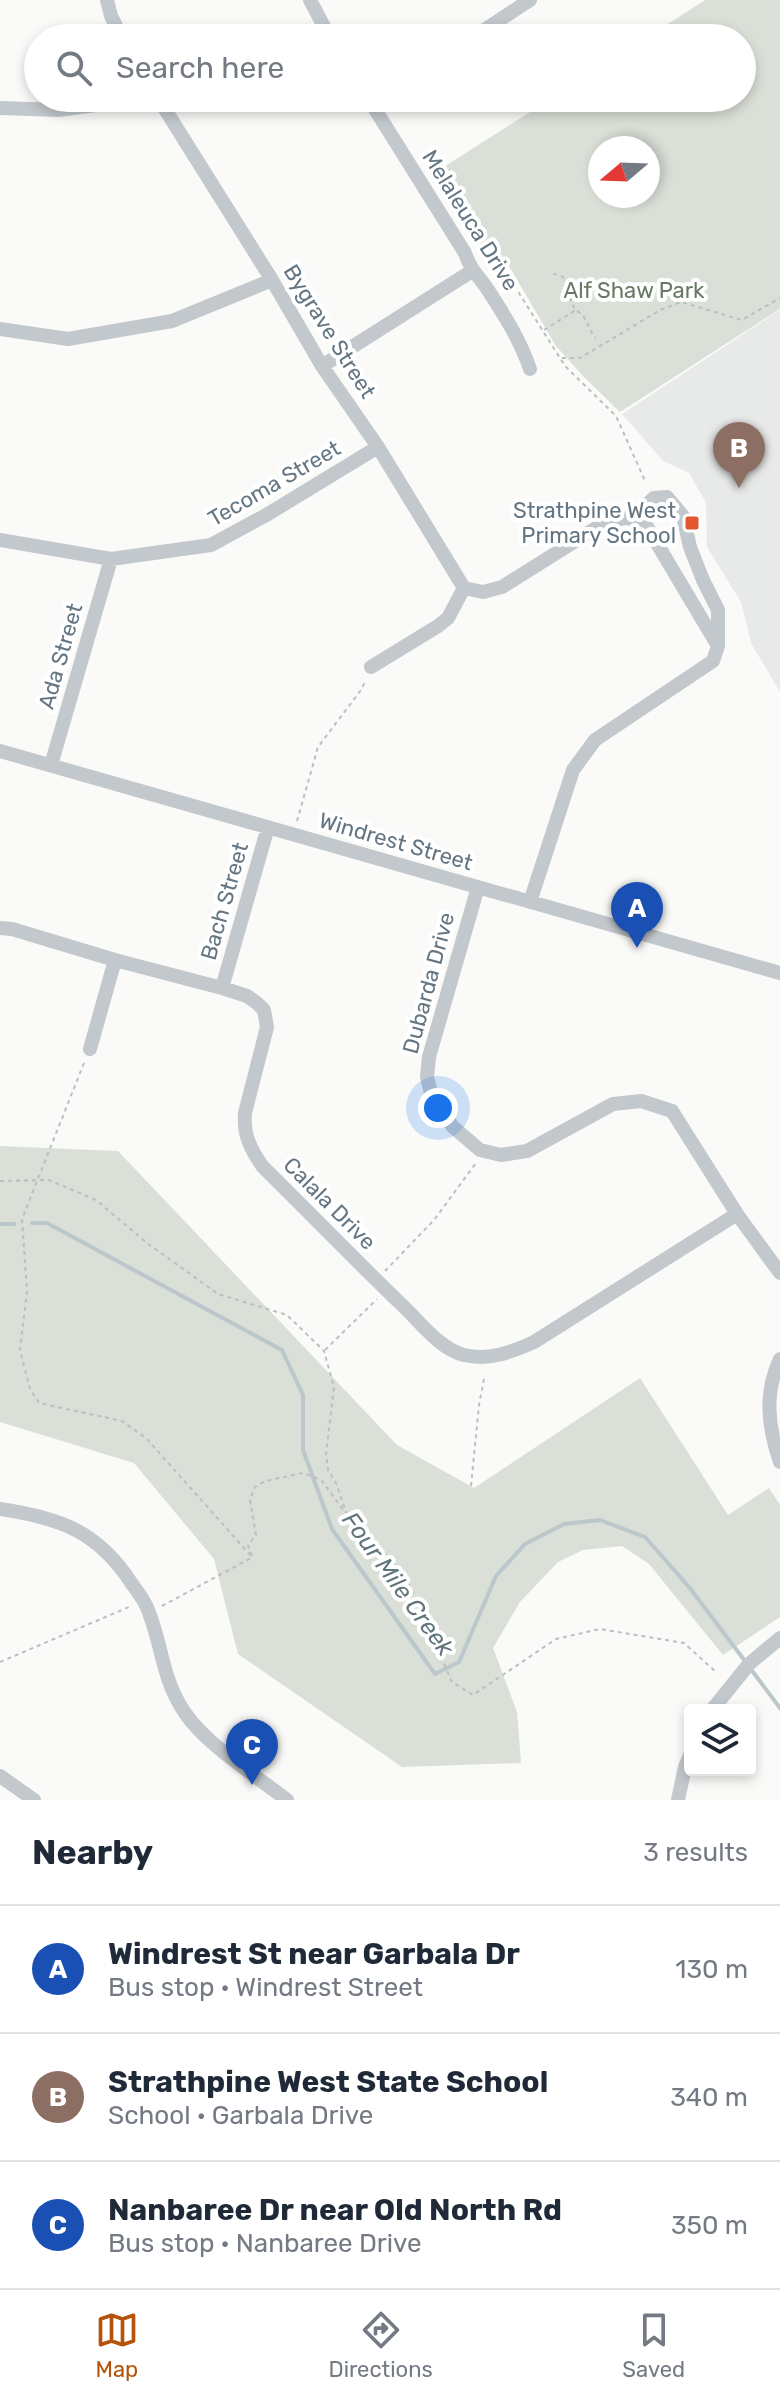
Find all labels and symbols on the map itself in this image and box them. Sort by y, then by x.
north arrow [588,136,660,208]
street label: Melaleuca Drive [417,145,525,296]
street label: Bygrave Street [278,259,382,404]
park label: Alf Shaw Park [564,277,705,304]
pin: B [713,422,765,488]
street label: Tecoma Street [203,434,346,532]
place label: Strathpine West Primary School [513,497,676,549]
marker: Strathpine West Primary School [683,514,701,532]
street label: Ada Street [33,600,89,712]
street label: Windrest Street [316,807,476,876]
street label: Bach Street [195,839,254,963]
pin: A [611,882,663,948]
street label: Dubarda Drive [397,909,460,1057]
your location [418,1088,458,1128]
street label: Calala Drive [278,1151,382,1255]
water label: Four Mile Creek [336,1507,460,1662]
pin: C [226,1719,278,1785]

